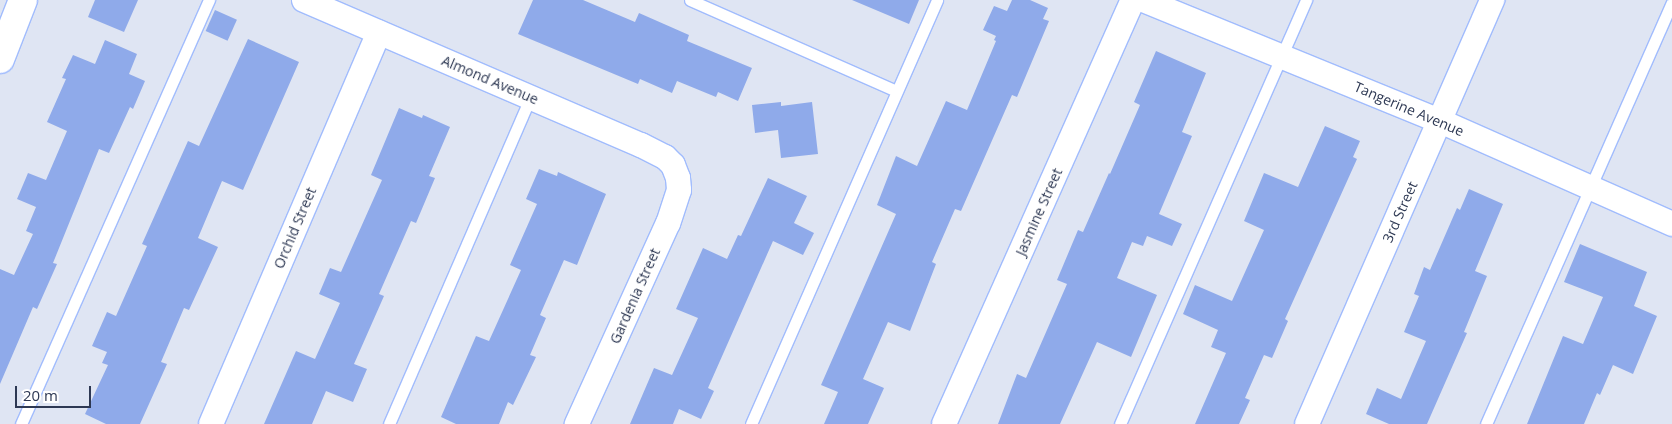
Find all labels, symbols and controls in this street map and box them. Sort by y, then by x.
street label: Almond Avenue [439,52,541,108]
street label: Tangerine Avenue [1352,78,1466,140]
street label: Jasmine Street [1012,166,1066,258]
street label: 3rd Street [1379,179,1421,245]
street label: Orchid Street [270,185,320,271]
street label: Gardenia Street [606,246,664,346]
scale bar [18,376,94,408]
text: 20 m [23,385,58,405]

